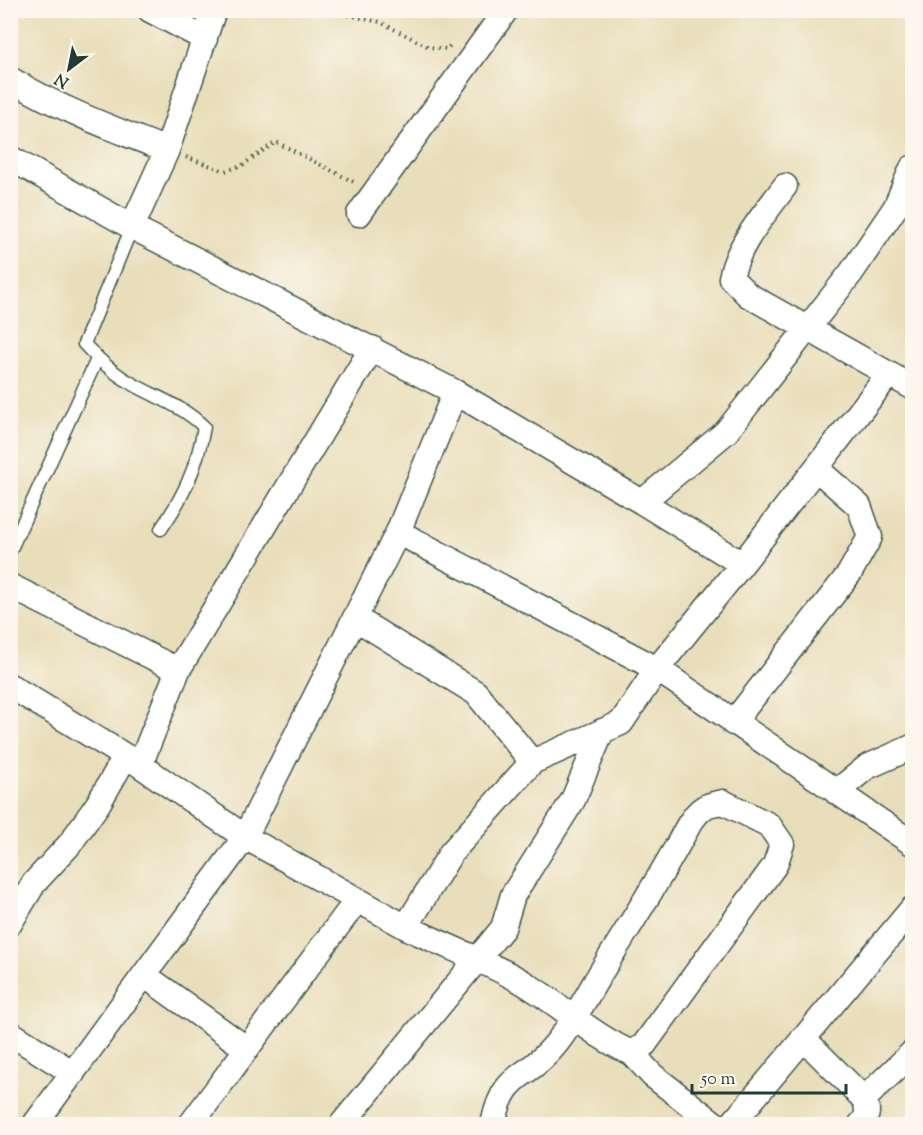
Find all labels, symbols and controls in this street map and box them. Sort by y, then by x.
north arrow [39,39,99,99]
text: N [51,66,74,93]
scale bar [692,1057,846,1095]
text: 50 m [700,1067,736,1093]

